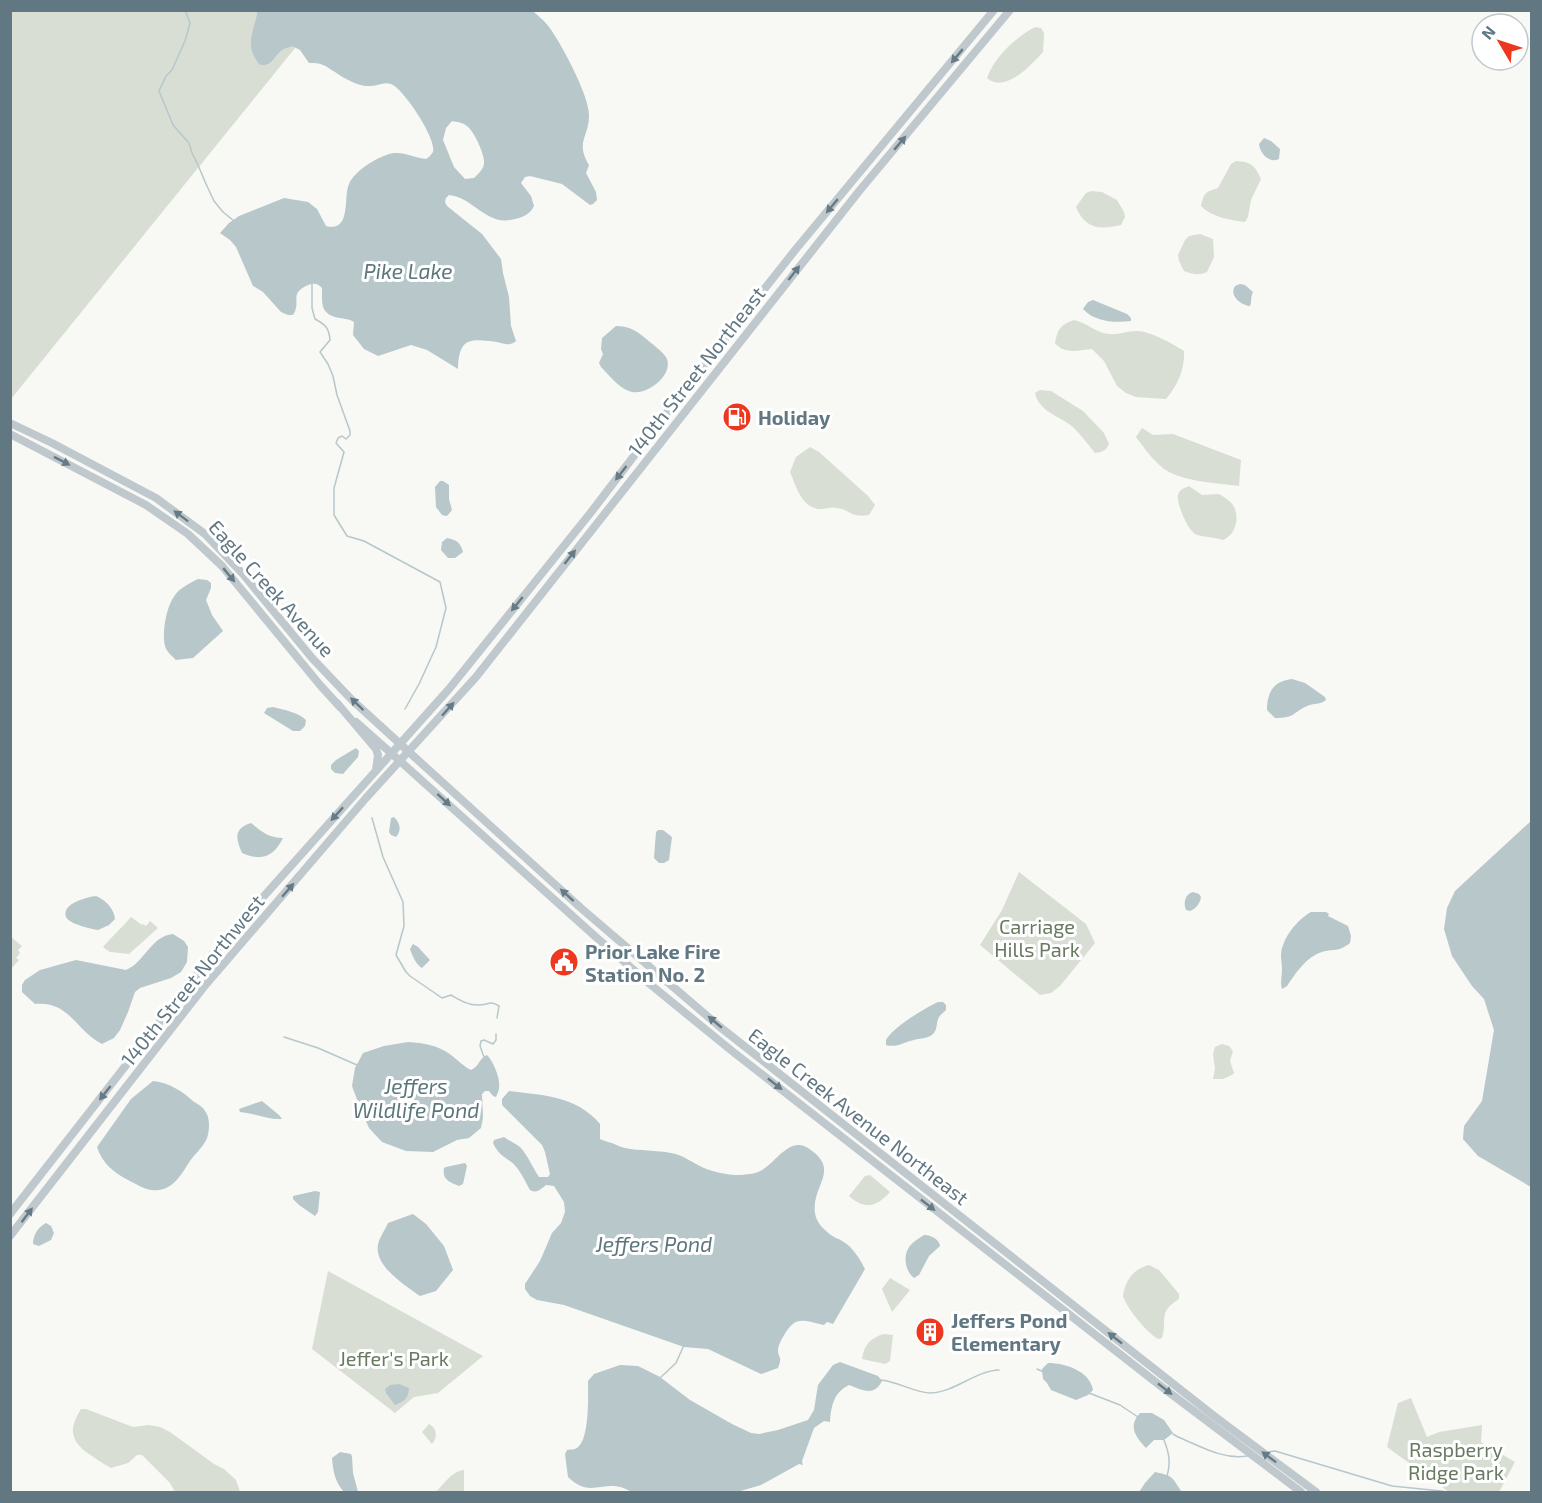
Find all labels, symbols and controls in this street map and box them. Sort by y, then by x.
north arrow [1470,12,1530,72]
text: N [1477,22,1499,43]
one-way arrow [951,48,963,63]
one-way arrow [893,135,906,151]
one-way arrow [826,198,839,214]
water label: Pike Lake [363,258,453,283]
one-way arrow [788,266,800,281]
street label: 140th Street Northeast [622,281,770,460]
fuel station icon: Holiday [721,401,753,433]
place label: Holiday [758,405,831,430]
one-way arrow [54,456,71,466]
one-way arrow [614,465,627,481]
one-way arrow [173,510,189,523]
street label: Eagle Creek Avenue [204,515,340,661]
one-way arrow [564,549,577,565]
one-way arrow [223,567,236,583]
one-way arrow [511,596,524,611]
one-way arrow [350,698,365,711]
one-way arrow [441,701,455,716]
one-way arrow [436,793,451,806]
one-way arrow [331,806,344,821]
one-way arrow [281,883,294,898]
one-way arrow [559,888,574,902]
street label: 140th Street Northwest [115,889,269,1071]
park label: Carriage Hills Park [994,914,1080,961]
place label: Prior Lake Fire Station No. 2 [585,939,721,986]
public building icon: Prior Lake Fire Station No. 2 [548,946,580,978]
one-way arrow [707,1017,722,1029]
street label: Eagle Creek Avenue Northeast [744,1023,974,1210]
water label: Jeffers Wildlife Pond [353,1073,479,1122]
one-way arrow [767,1078,783,1091]
one-way arrow [99,1085,111,1100]
one-way arrow [920,1198,936,1211]
one-way arrow [20,1207,32,1222]
water label: Jeffers Pond [595,1231,712,1256]
place label: Jeffers Pond Elementary [951,1308,1068,1356]
building icon: Jeffers Pond Elementary [914,1316,946,1348]
one-way arrow [1107,1332,1123,1344]
park label: Jeffer's Park [339,1346,449,1370]
one-way arrow [1157,1383,1173,1395]
park label: Raspberry Ridge Park [1408,1437,1504,1484]
one-way arrow [1262,1452,1277,1464]

